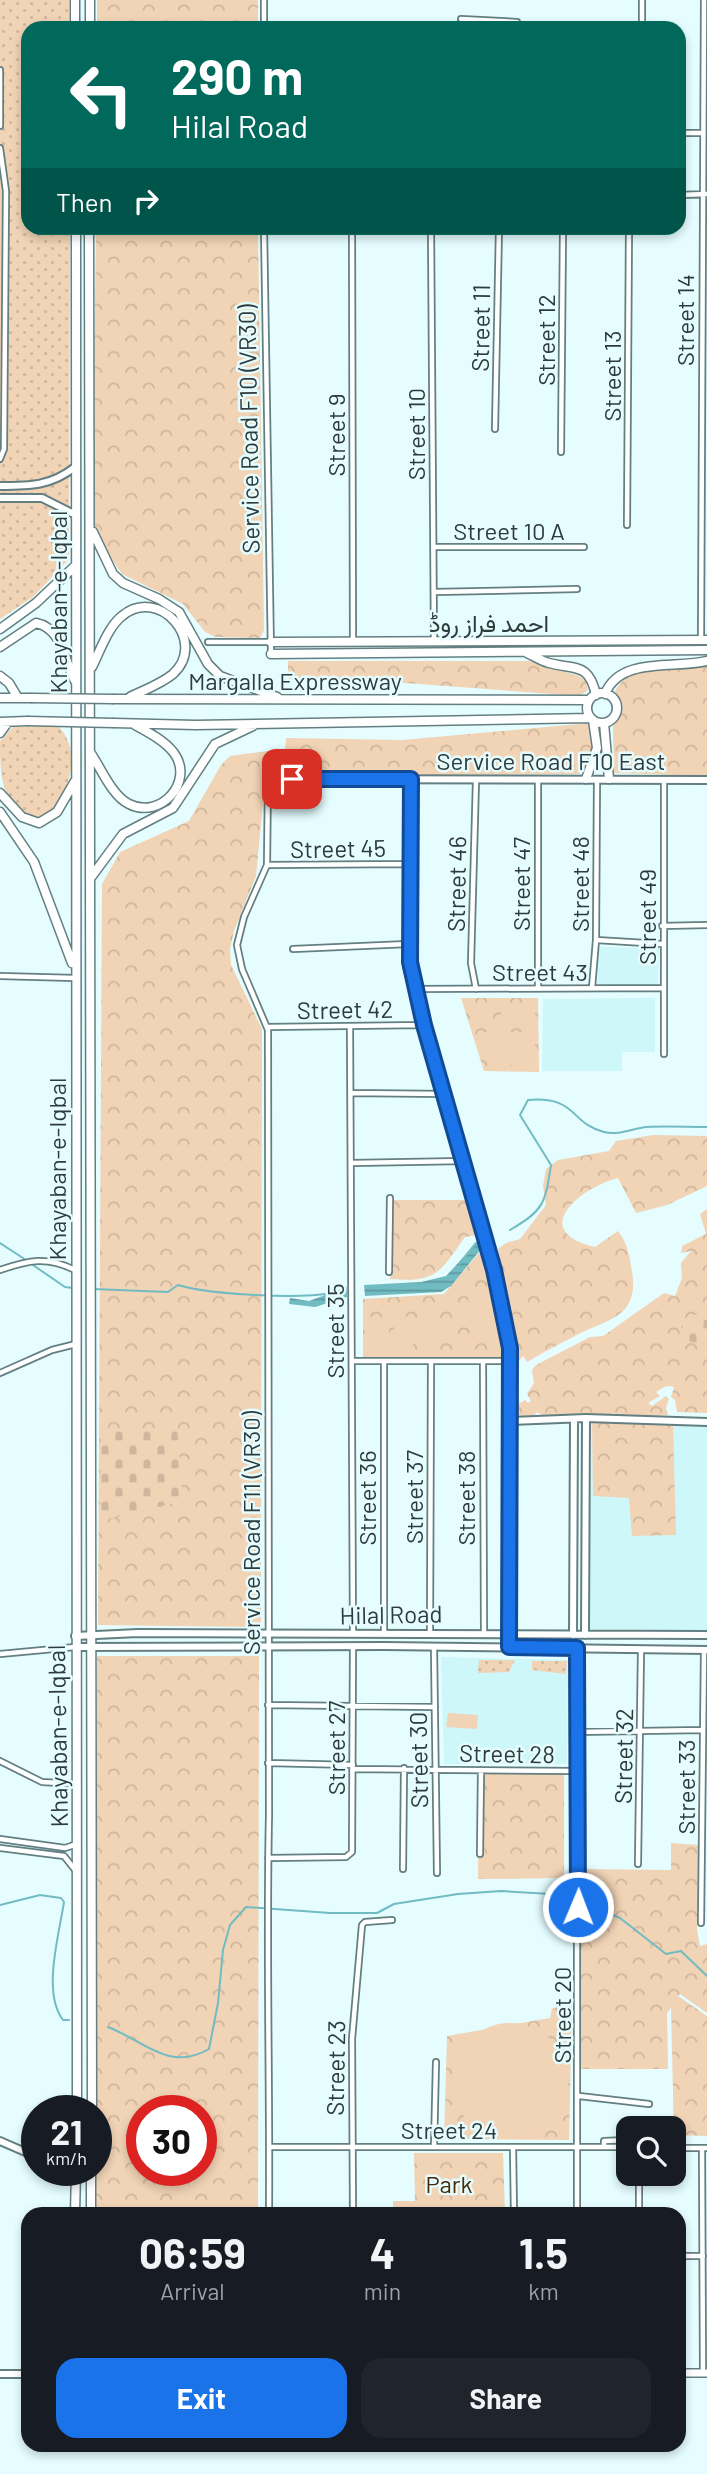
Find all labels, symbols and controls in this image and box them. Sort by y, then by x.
text: 290 m [171,46,303,105]
icon: left [56,49,147,140]
text: Hilal Road [171,106,308,144]
icon: right [127,182,165,220]
text: Then [56,186,113,217]
street label: Street 14 [670,274,699,366]
street label: Street 11 [465,284,495,372]
street label: Street 12 [531,294,560,386]
street label: Service Road F10 (VR30) [231,303,265,554]
street label: Street 13 [597,330,626,422]
street label: Street 10 [401,388,430,480]
street label: Street 9 [321,394,350,476]
street label: Khayaban-e-Iqbal [43,511,72,693]
street label: Street 10 A [453,516,565,545]
street label: احمد فراز روڈ [429,608,549,639]
street label: Margalla Expressway [188,666,402,695]
street label: Service Road F10 East [436,746,666,775]
pin [262,749,322,809]
icon: arrive [273,760,311,798]
street label: Street 45 [290,833,386,863]
street label: Street 46 [441,836,471,932]
street label: Street 48 [565,836,594,932]
street label: Street 47 [506,837,535,931]
street label: Street 49 [632,869,661,965]
street label: Street 43 [492,957,588,986]
street label: Street 42 [297,994,393,1024]
street label: Khayaban-e-Iqbal [42,1078,71,1260]
street label: Street 35 [320,1283,349,1379]
street label: Service Road F11 (VR30) [236,1410,265,1655]
street label: Street 36 [352,1450,381,1546]
street label: Street 37 [399,1450,428,1544]
street label: Street 38 [451,1450,480,1546]
street label: Hilal Road [339,1599,443,1629]
street label: Khayaban-e-Iqbal [41,1644,73,1828]
street label: Street 27 [321,1701,350,1795]
street label: Street 32 [608,1708,638,1804]
street label: Street 30 [403,1712,433,1808]
street label: Street 28 [459,1738,555,1768]
street label: Street 33 [671,1739,700,1835]
position arrow [541,1870,615,1944]
street label: Street 20 [547,1967,576,2063]
street label: Street 23 [320,2020,350,2116]
speed limit sign: 30 [126,2095,217,2186]
text: 21 [51,2110,82,2152]
street label: Street 24 [401,2115,497,2144]
map controls [616,2116,686,2186]
button: search [616,2116,686,2186]
text: km/h [46,2147,87,2169]
park label: Park [425,2169,473,2198]
text: 06:59 [139,2227,246,2277]
text: 4 [370,2227,395,2277]
text: 1.5 [519,2227,568,2277]
text: Arrival [160,2277,225,2305]
text: min [364,2277,401,2305]
text: km [528,2277,559,2305]
button: Exit [56,2358,347,2438]
button: Share [361,2358,651,2438]

